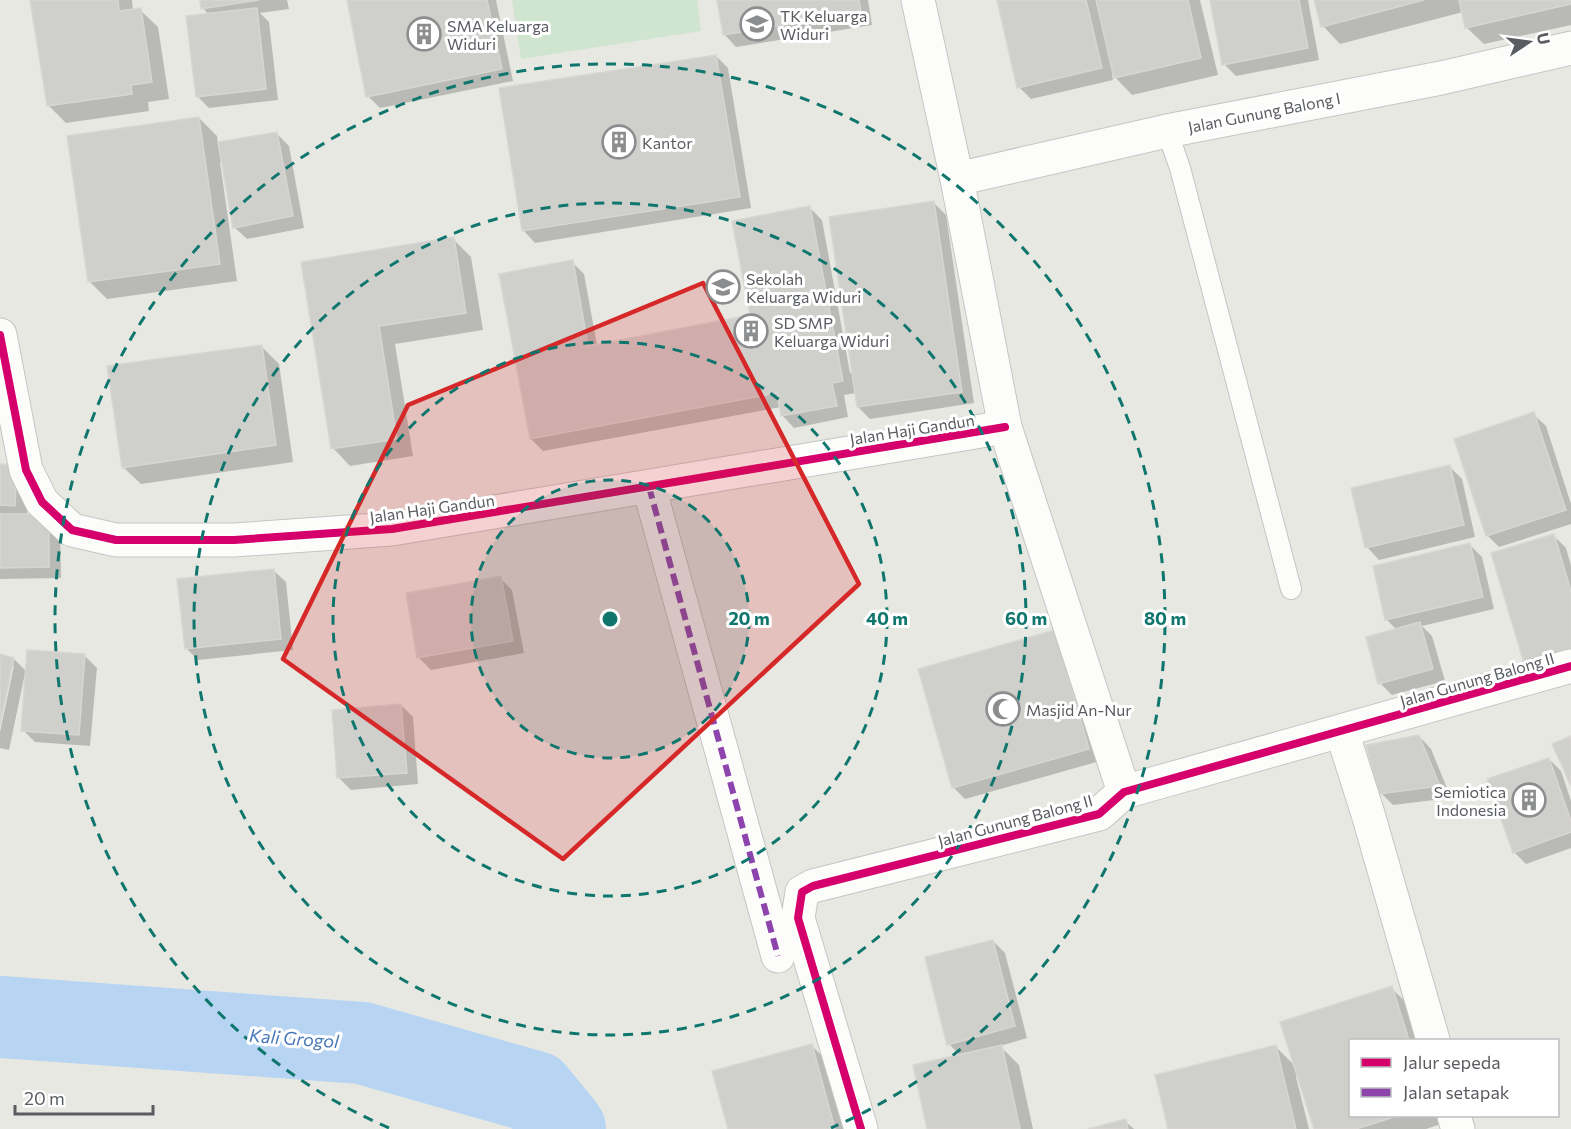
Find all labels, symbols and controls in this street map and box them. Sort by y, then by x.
school or university icon: TK Keluarga Widuri [739,6,775,42]
place label: TK Keluarga Widuri [780,6,867,43]
north arrow [1499,12,1559,72]
building icon: SMA Keluarga Widuri [406,16,442,52]
place label: SMA Keluarga Widuri [447,16,549,53]
text: U [1534,31,1555,46]
street label: Jalan Gunung Balong I [1186,88,1342,136]
building icon: Kantor [601,124,637,160]
place label: Kantor [642,133,693,152]
school or university icon: Sekolah Keluarga Widuri [705,269,741,305]
place label: Sekolah Keluarga Widuri [746,269,861,306]
building icon: SD SMP Keluarga Widuri [733,313,769,349]
place label: SD SMP Keluarga Widuri [774,313,889,350]
street label: Jalan Haji Gandun [848,410,976,448]
street label: Jalan Haji Gandun [368,490,496,526]
text: 20 m [728,607,770,629]
text: 40 m [866,607,908,629]
text: 60 m [1005,607,1047,629]
text: 80 m [1144,607,1186,629]
centre of rings [600,609,620,629]
street label: Jalan Gunung Balong II [1398,648,1556,710]
mosque icon: Masjid An-Nur [985,691,1021,727]
place label: Masjid An-Nur [1026,700,1132,719]
place label: Semiotica Indonesia [1434,782,1506,819]
building icon: Semiotica Indonesia [1511,782,1547,818]
street label: Jalan Gunung Balong II [935,790,1095,850]
water label: Kali Grogol [248,1024,340,1052]
legend [1349,1039,1559,1117]
text: Jalur sepeda [1403,1051,1501,1073]
scale bar [15,1078,153,1116]
text: Jalan setapak [1403,1081,1510,1103]
text: 20 m [24,1087,65,1109]

